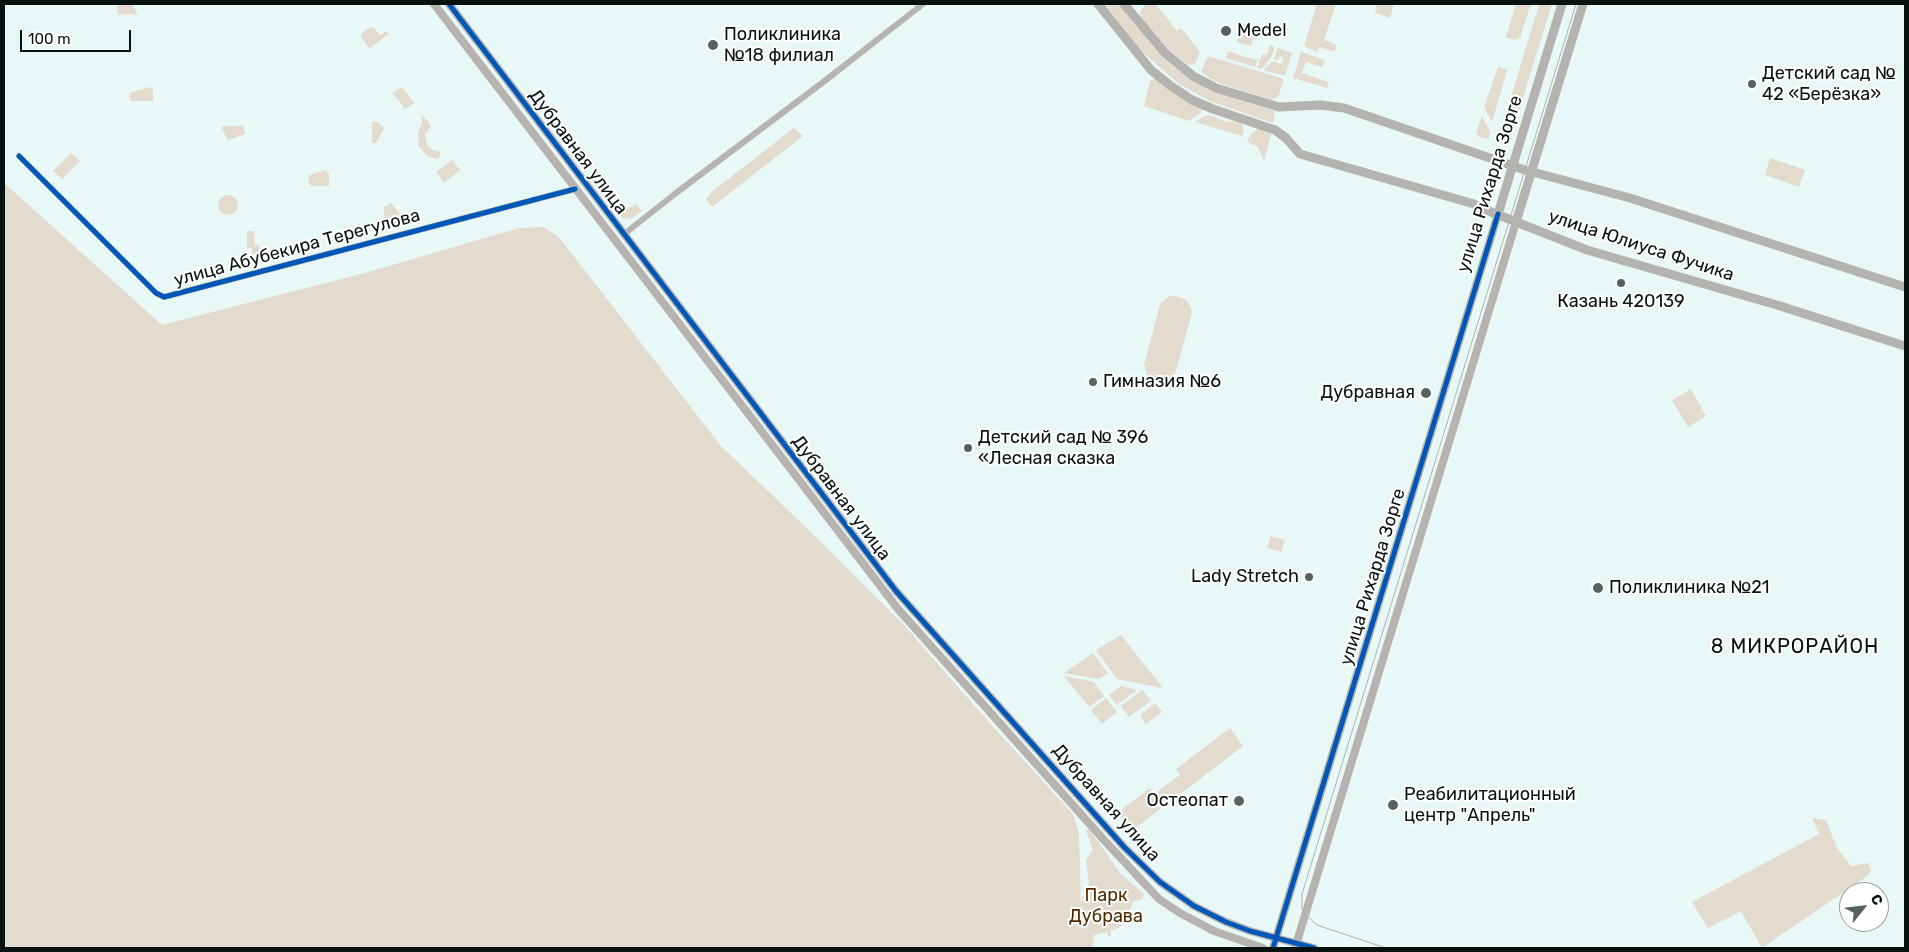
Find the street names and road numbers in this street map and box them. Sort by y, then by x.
street label: Дубравная улица [524,85,632,219]
street label: улица Рихарда Зорге [1453,93,1527,275]
street label: улица Абубекира Терегулова [172,205,422,291]
street label: улица Юлиуса Фучика [1545,206,1737,286]
street label: Дубравная улица [787,431,895,565]
street label: улица Рихарда Зорге [1336,486,1410,668]
street label: Дубравная улица [1048,740,1164,866]

